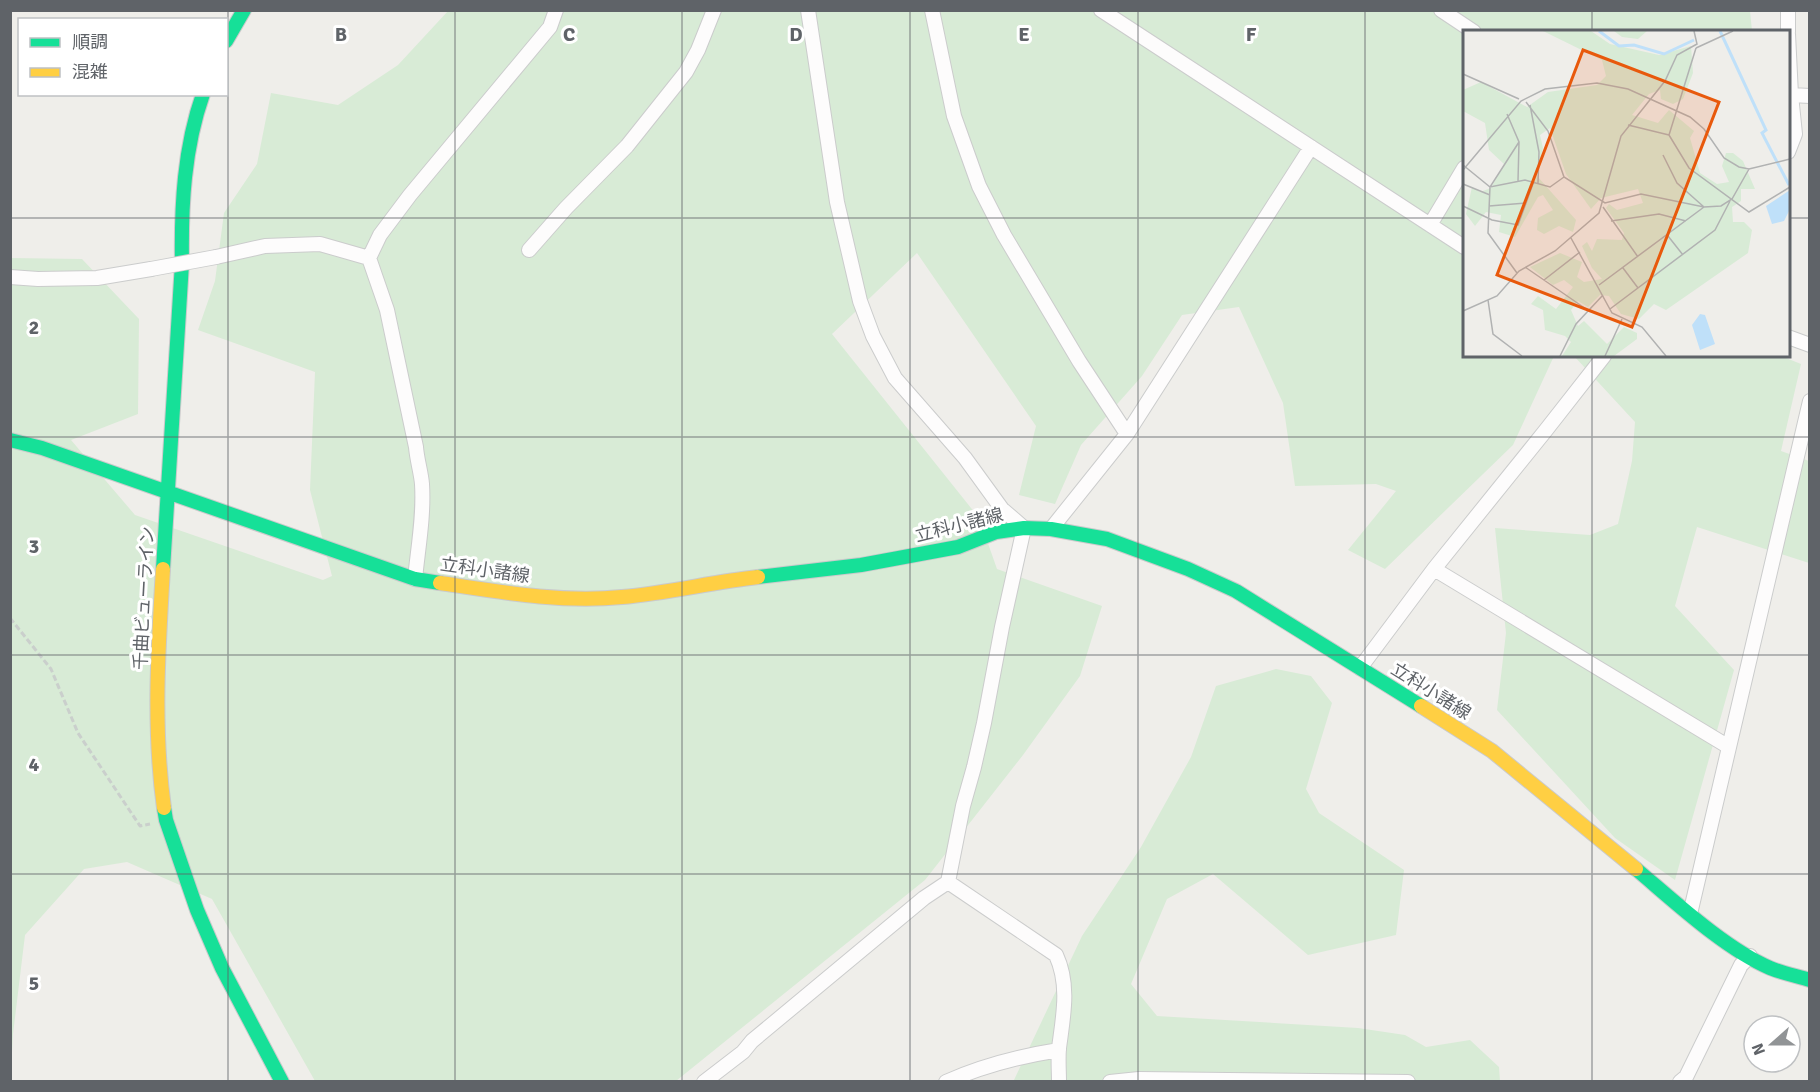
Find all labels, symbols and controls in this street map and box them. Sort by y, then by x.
legend [18,18,228,96]
text: B [335,22,347,47]
text: C [563,22,575,47]
text: D [789,22,803,47]
text: E [1018,22,1030,47]
text: F [1246,22,1257,47]
inset map [1463,30,1790,357]
text: 順調 [72,31,108,53]
text: 混雑 [72,61,108,83]
text: 2 [29,315,39,340]
street label: 立科小諸線 [913,503,1005,547]
street label: 千曲ビューライン [129,526,159,670]
text: 3 [29,534,39,559]
street label: 立科小諸線 [439,553,531,587]
street label: 立科小諸線 [1387,658,1475,724]
text: 4 [29,752,40,777]
text: 5 [29,971,39,996]
north arrow [1742,1014,1802,1074]
text: N [1748,1040,1770,1058]

